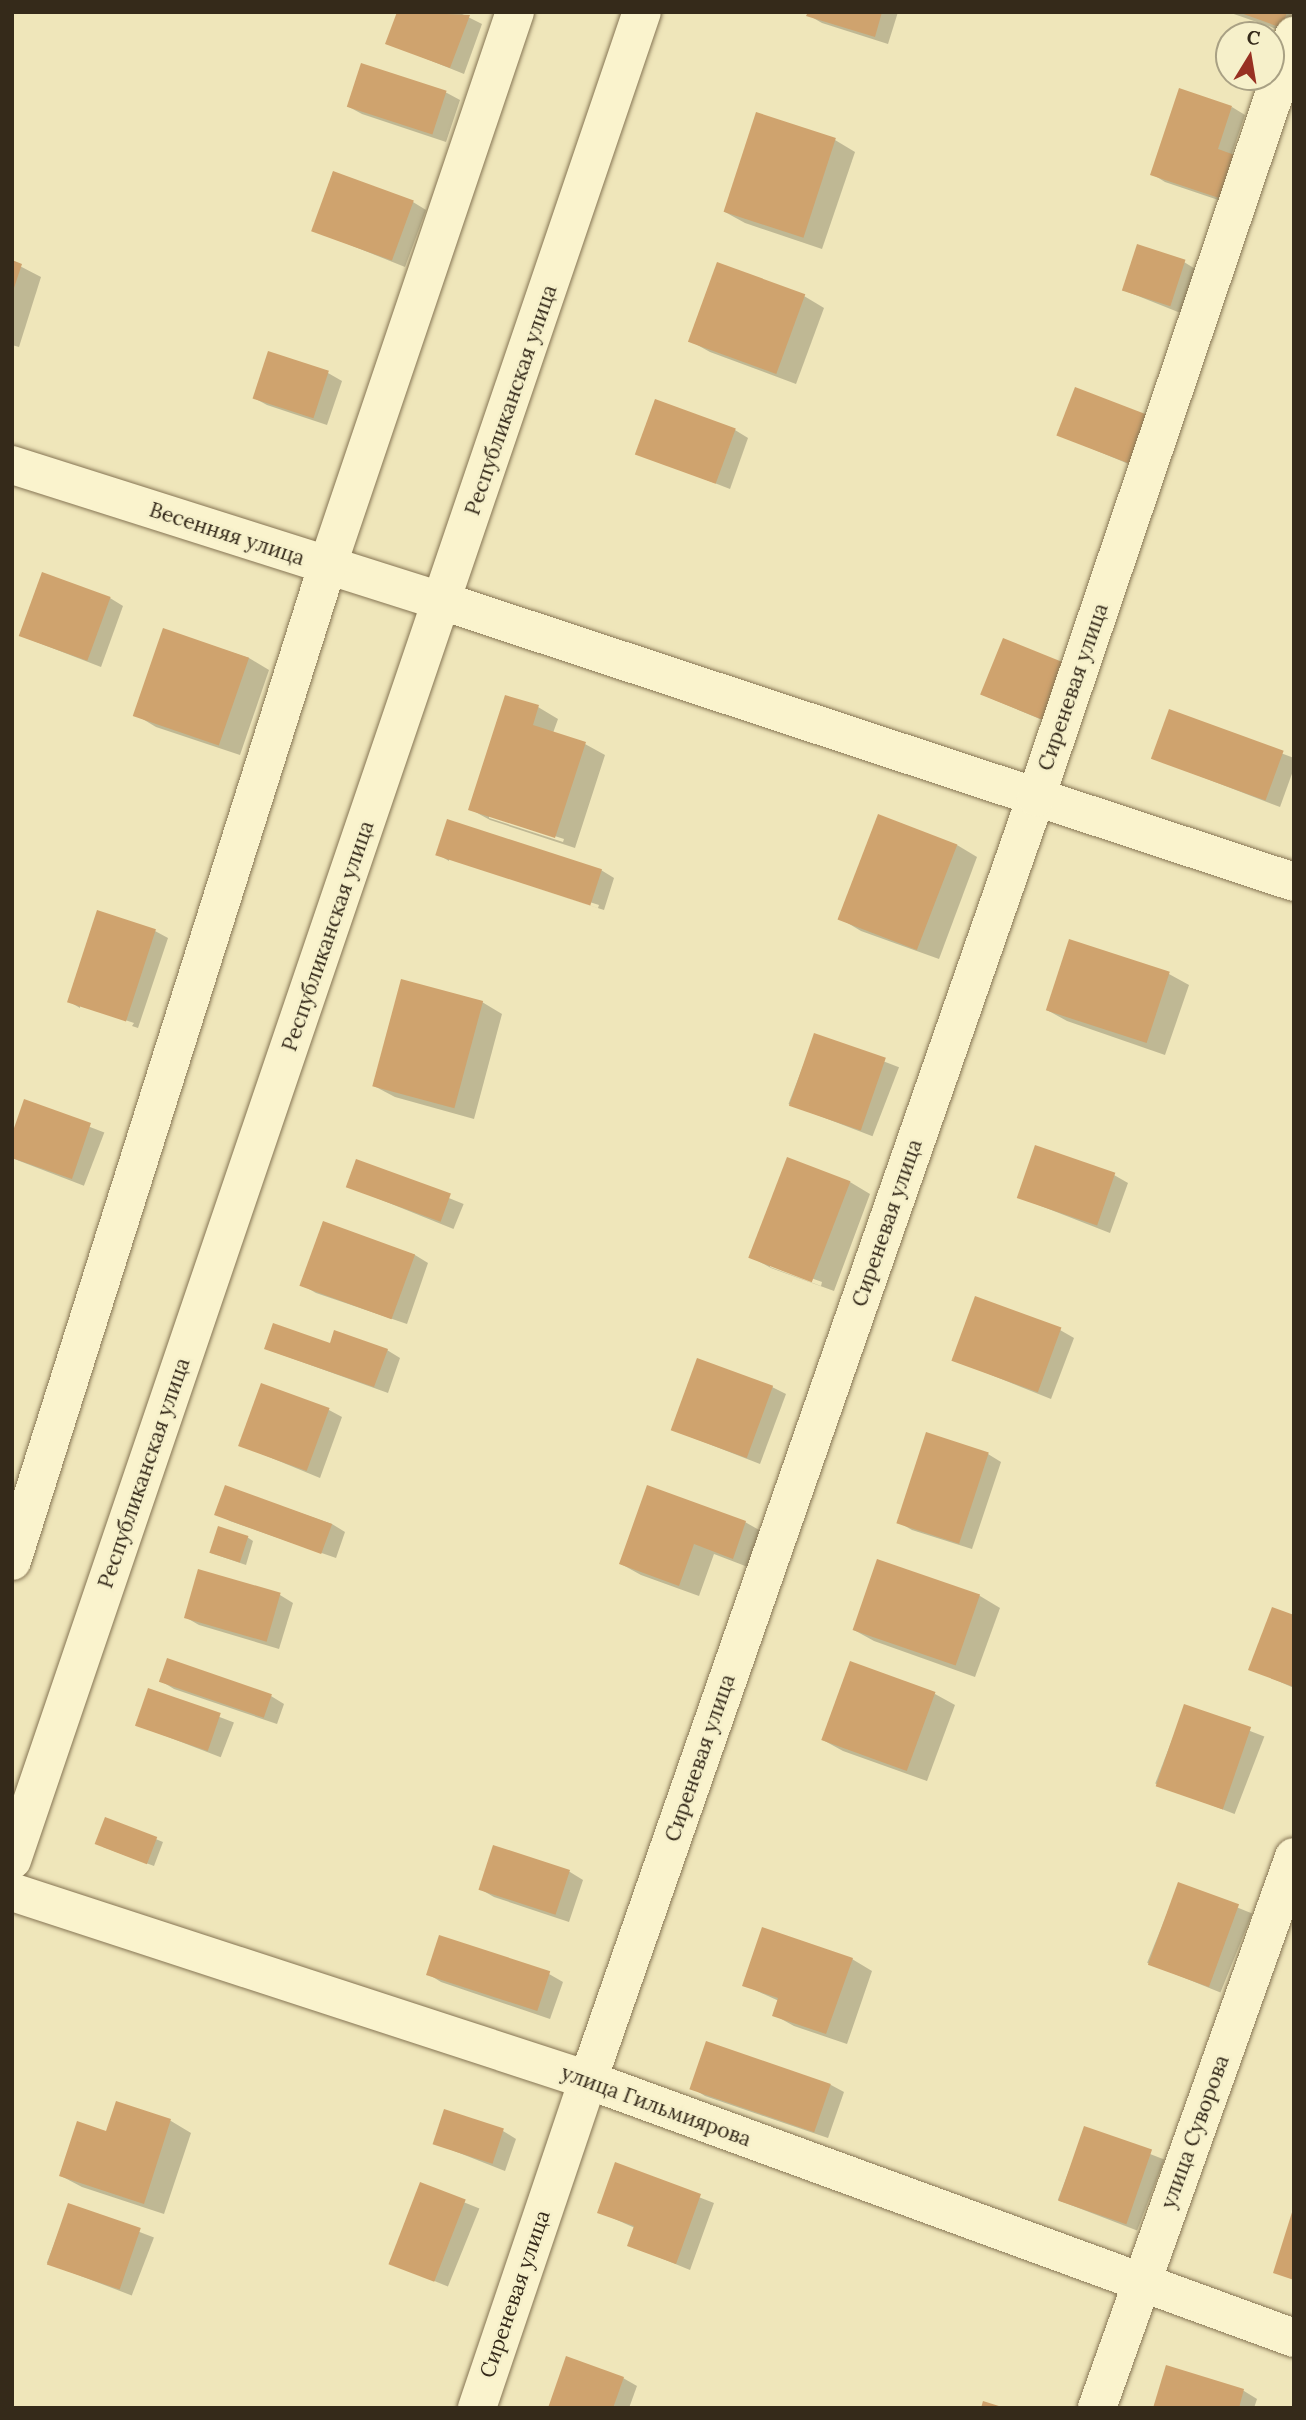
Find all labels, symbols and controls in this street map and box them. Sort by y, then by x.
north arrow [1215,21,1285,91]
text: С [1245,24,1262,50]
street label: Республиканская улица [460,282,562,518]
street label: Весенняя улица [146,497,308,571]
street label: Сиреневая улица [1033,600,1113,774]
street label: Республиканская улица [277,818,379,1054]
street label: Сиреневая улица [847,1136,927,1310]
street label: Республиканская улица [93,1355,195,1591]
street label: Сиреневая улица [660,1671,740,1845]
street label: улица Суворова [1156,2052,1234,2212]
street label: улица Гильмиярова [558,2060,754,2152]
street label: Сиреневая улица [475,2207,555,2381]

